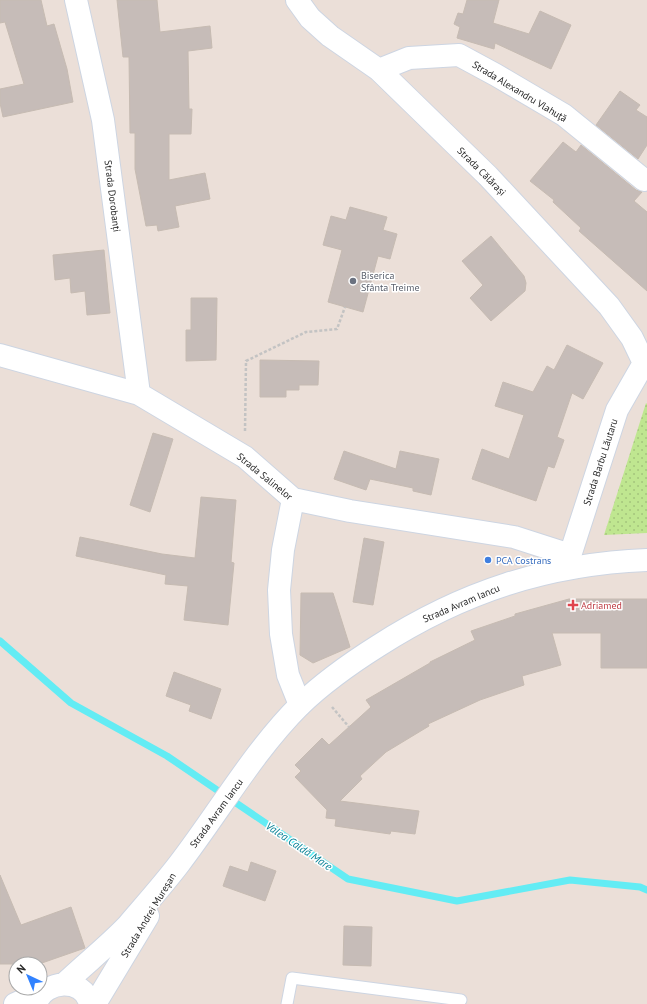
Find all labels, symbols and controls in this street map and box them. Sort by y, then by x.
street label: Strada Alexandru Vlahuță [470,58,570,125]
street label: Strada Călărași [454,144,509,199]
street label: Strada Dorobanți [102,159,123,233]
place label: Biserica Sfânta Treime [361,269,420,294]
marker: Biserica Sfânta Treime [348,276,358,286]
street label: Strada Barbu Lăutaru [580,417,621,507]
street label: Strada Salinelor [234,450,296,503]
place label: PCA Costrans [496,554,551,567]
marker: PCA Costrans [483,555,493,565]
street label: Strada Avram Iancu [421,581,502,626]
place label: Adriamed [581,599,622,612]
marker: Adriamed [568,600,578,610]
street label: Strada Avram Iancu [187,776,246,850]
water label: Valea Caldă Mare [263,819,335,873]
street label: Strada Andrei Mureșan [118,870,179,960]
north arrow [8,956,48,996]
text: N [14,961,29,976]

